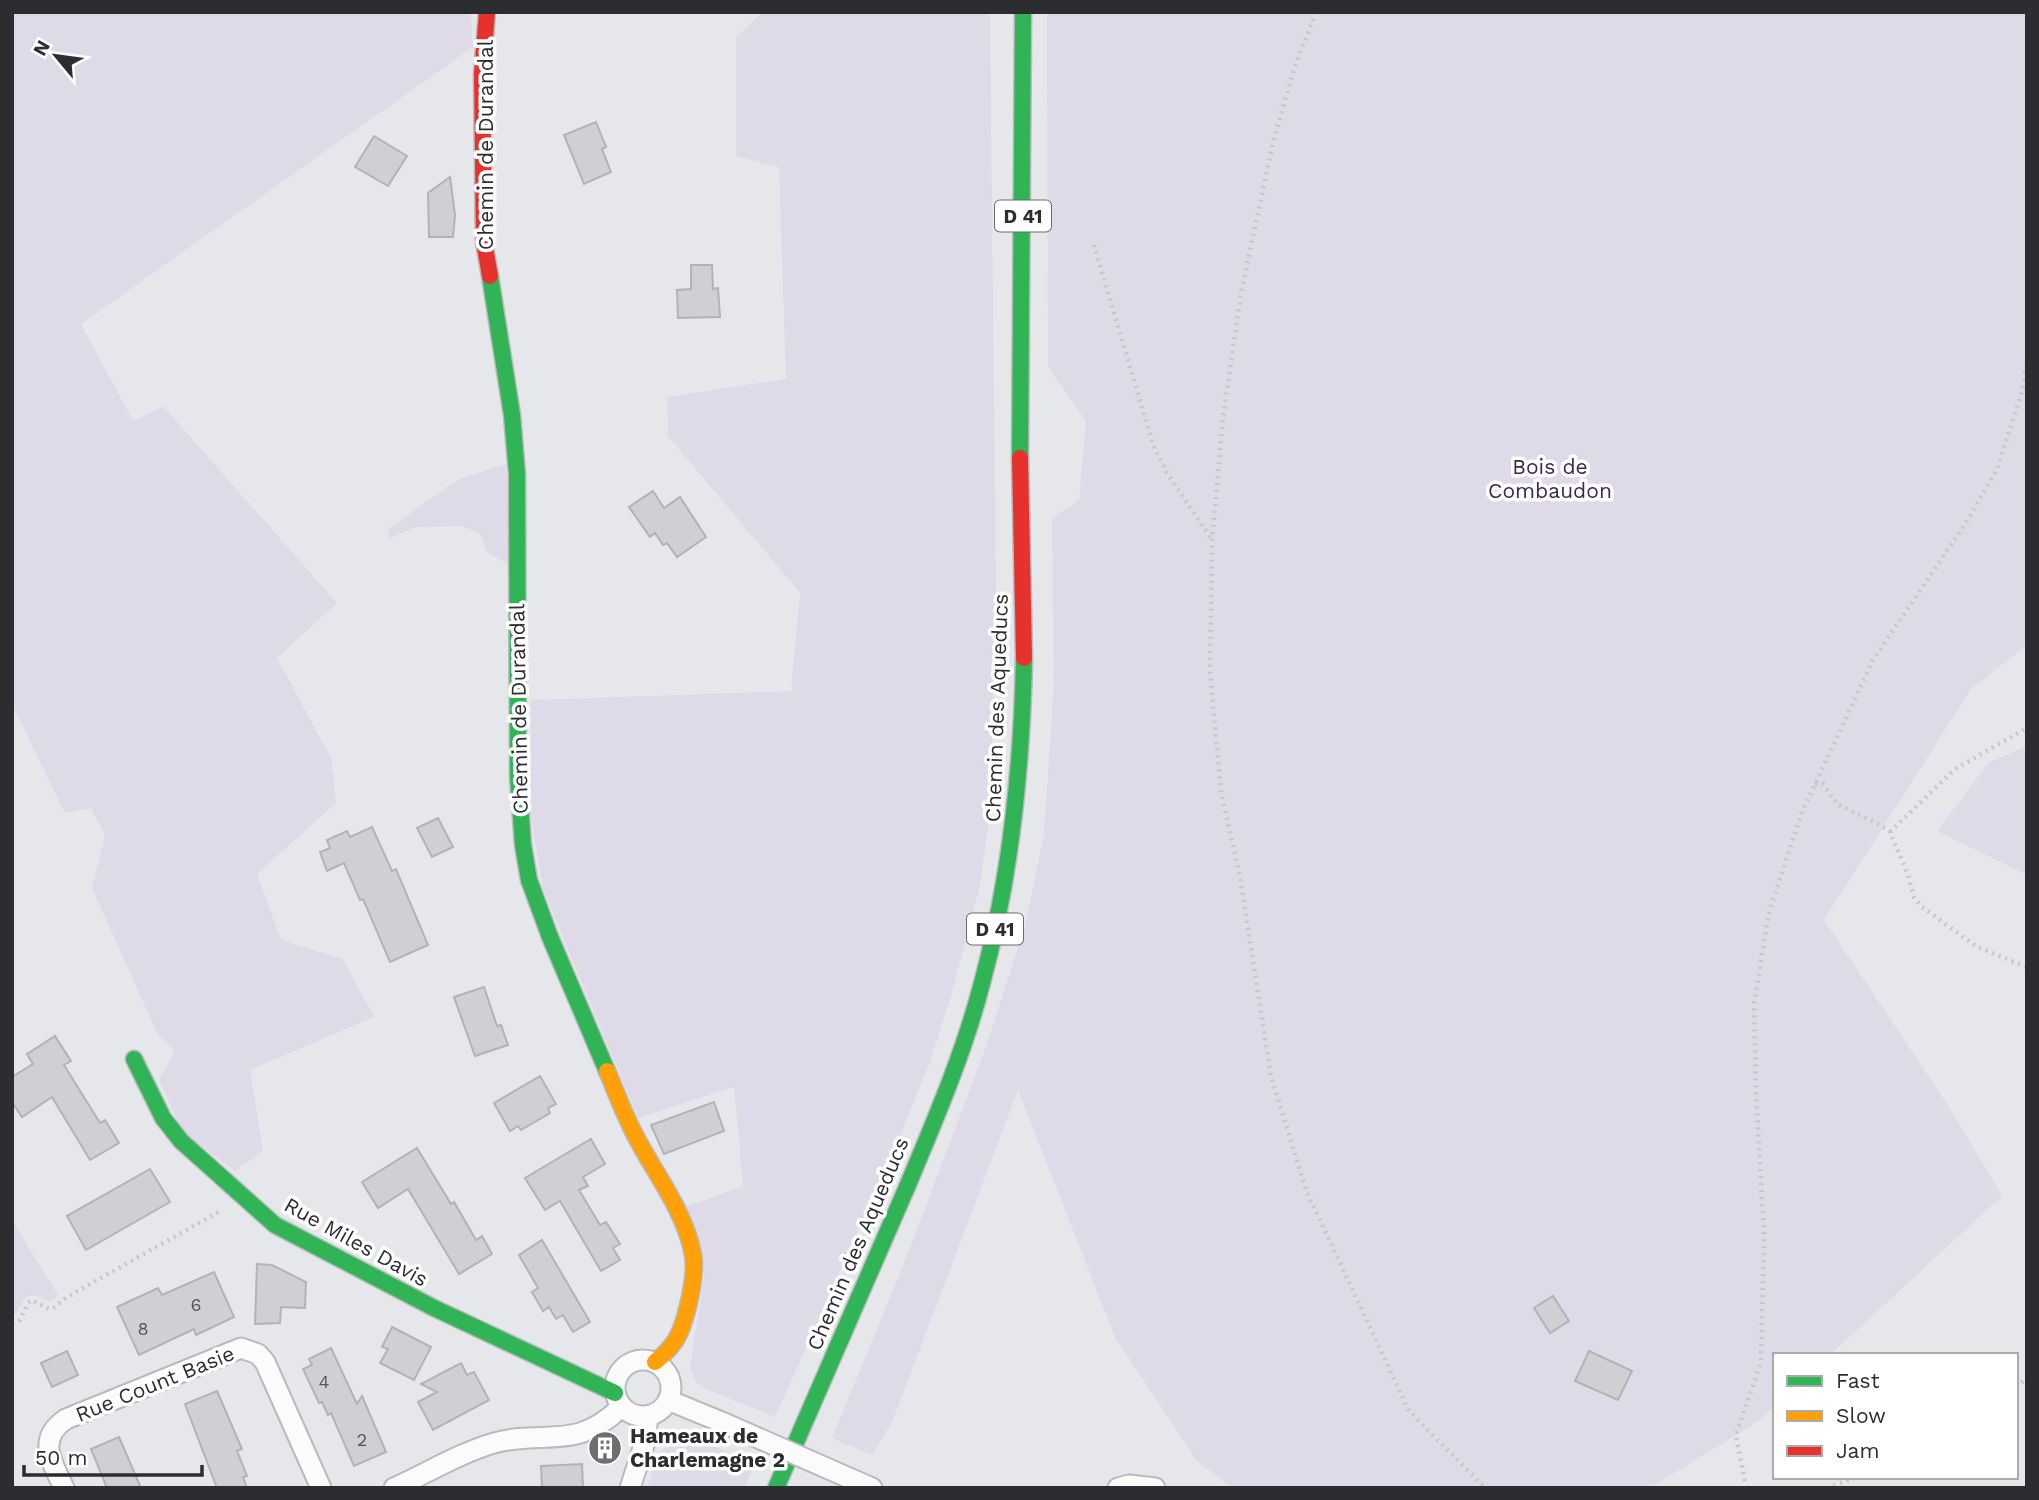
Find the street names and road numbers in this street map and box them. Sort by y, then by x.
street label: Chemin de Durandal [473,39,498,250]
road number: D 41 [995,200,1051,232]
street label: Chemin des Aqueducs [980,593,1013,823]
street label: Chemin de Durandal [504,603,533,814]
road number: D 41 [967,914,1023,945]
street label: Chemin des Aqueducs [801,1134,914,1354]
street label: Rue Miles Davis [280,1192,432,1291]
street label: Rue Count Basie [72,1340,238,1427]

